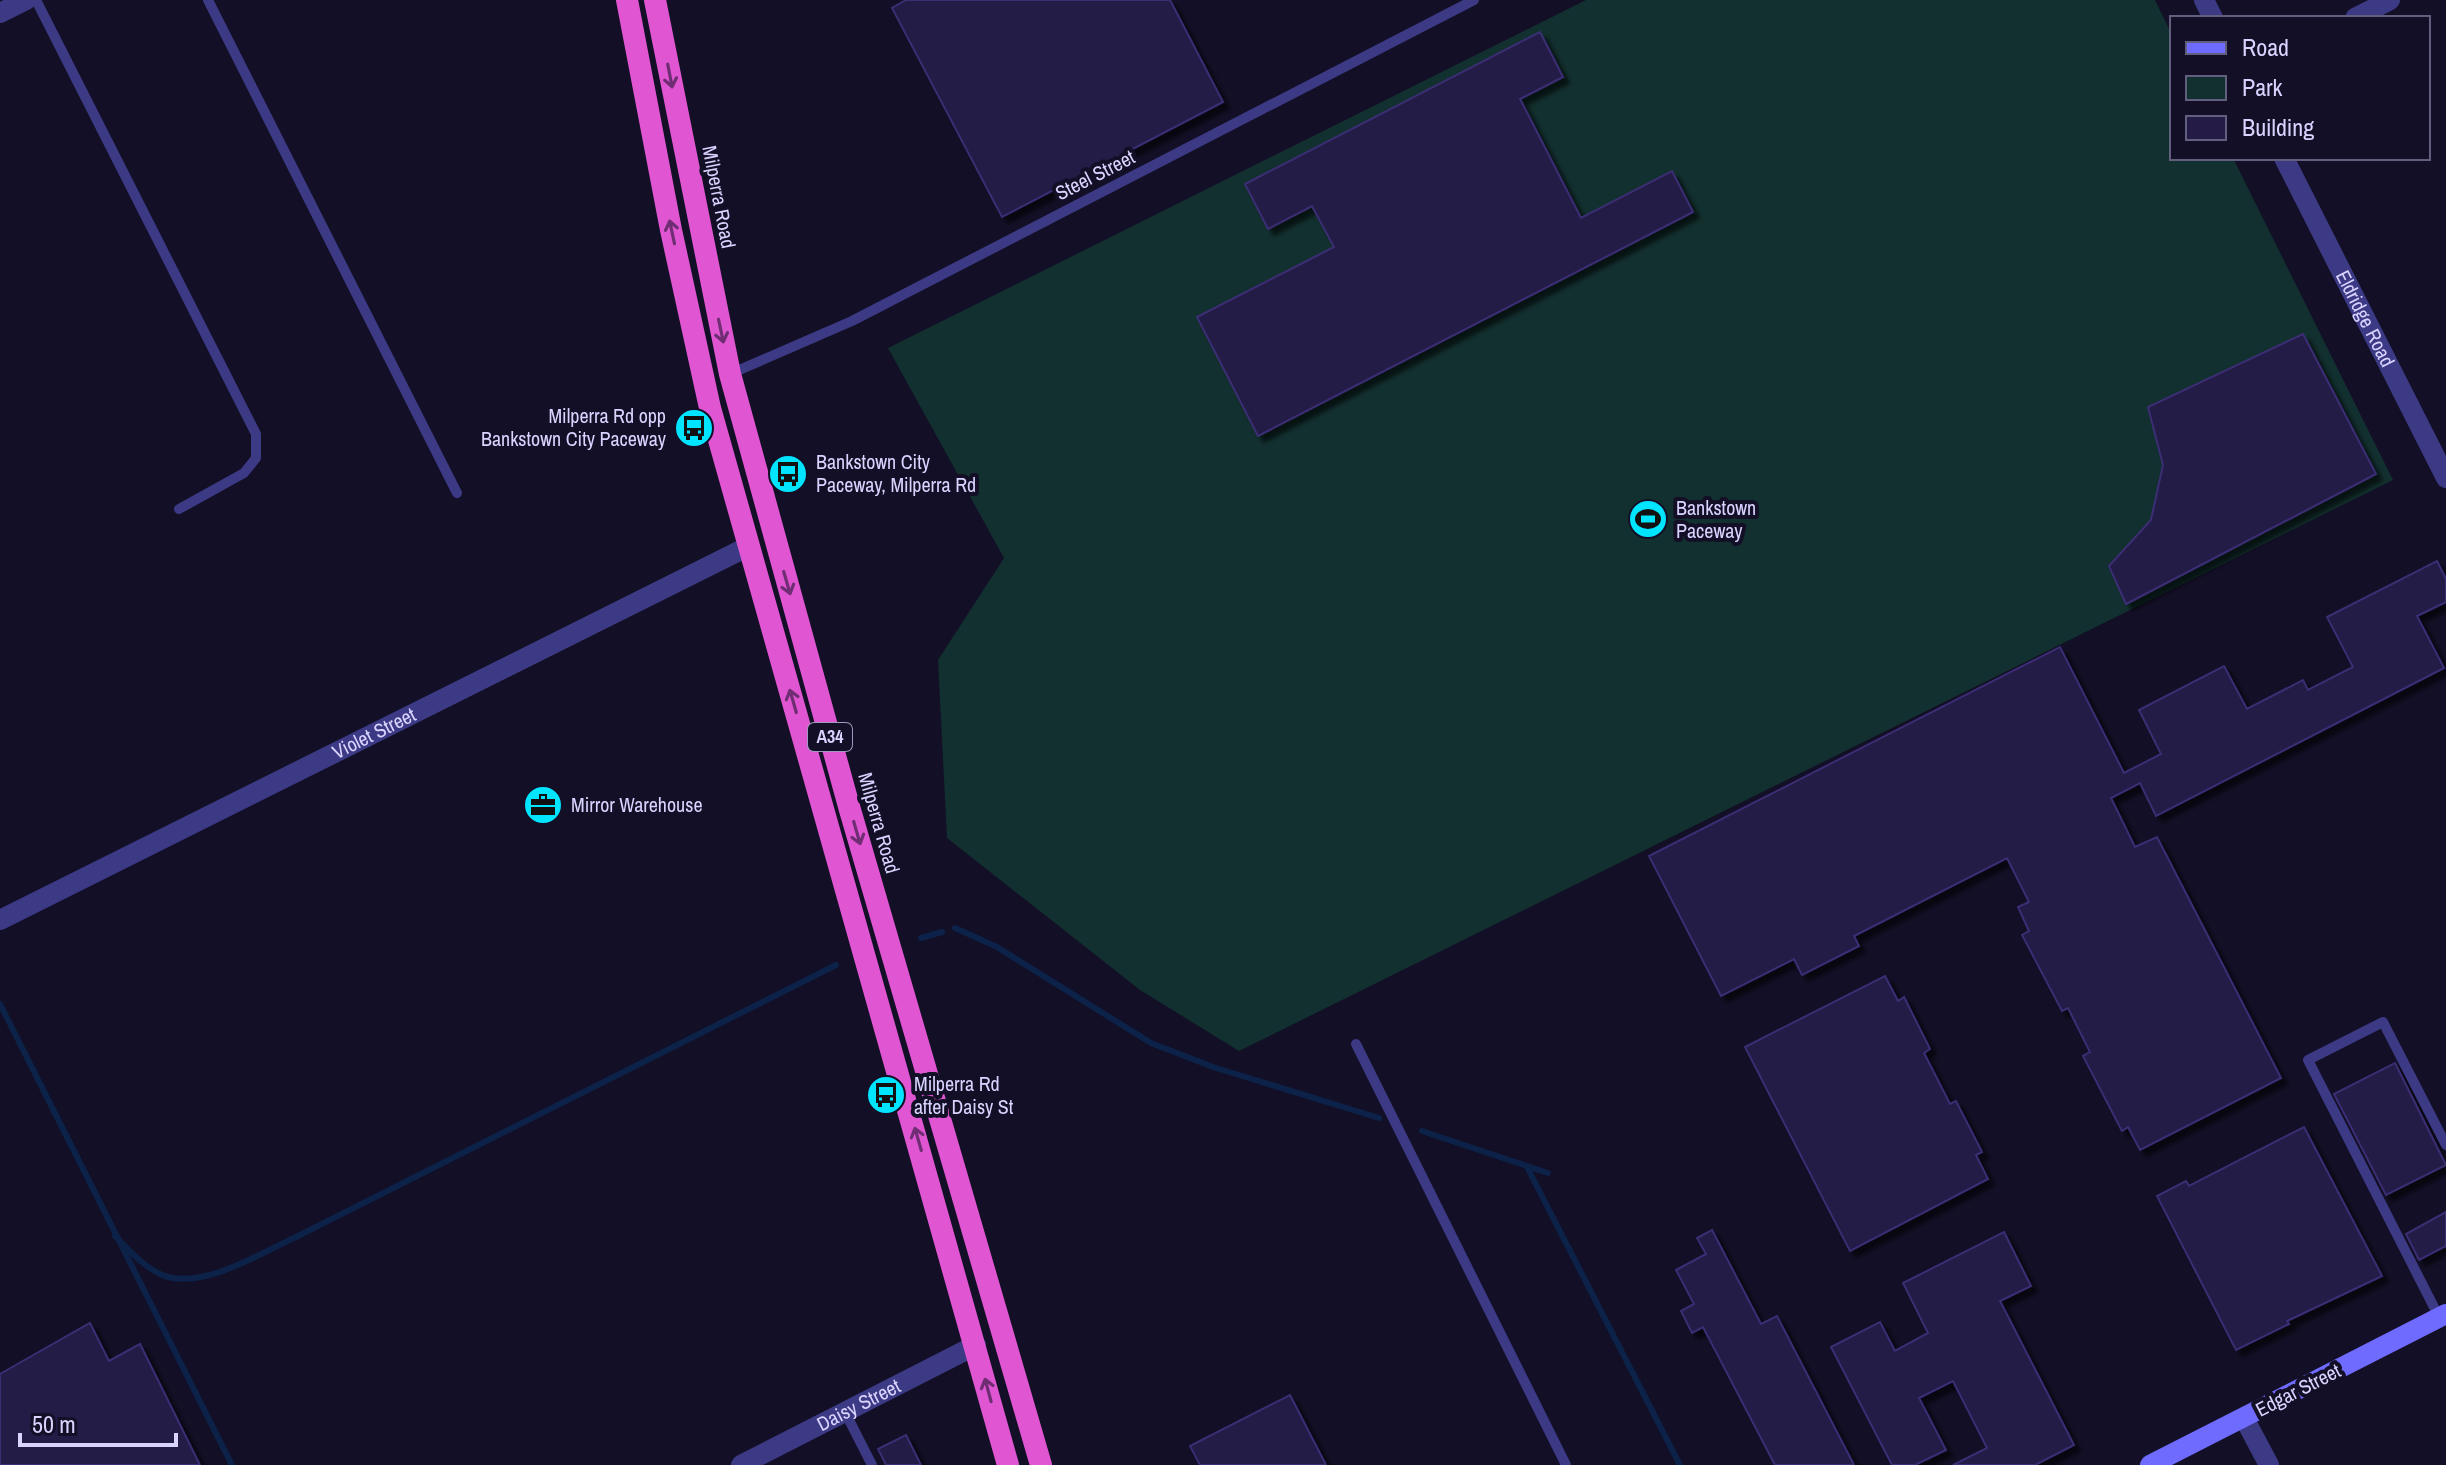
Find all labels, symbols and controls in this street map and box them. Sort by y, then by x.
legend [2170,16,2430,160]
text: Road [2242,31,2289,63]
one-way arrow [664,63,679,89]
text: Park [2242,71,2283,103]
text: Building [2242,111,2314,143]
street label: Milperra Road [696,143,743,250]
street label: Steel Street [1050,143,1139,206]
one-way arrow [664,220,679,246]
street label: Eldridge Road [2330,265,2401,371]
one-way arrow [715,318,730,344]
place label: Milperra Rd opp Bankstown City Paceway [481,402,667,452]
bus stop icon: Milperra Rd opp Bankstown City Paceway [673,407,715,449]
place label: Bankstown City Paceway, Milperra Rd [816,448,976,498]
bus stop icon: Bankstown City Paceway, Milperra Rd [767,453,809,495]
place label: Bankstown Paceway [1676,494,1756,544]
sports icon: Bankstown Paceway [1627,498,1669,540]
one-way arrow [780,570,795,596]
one-way arrow [785,688,800,714]
street label: Violet Street [327,700,420,765]
road number: A34 [808,723,852,751]
street label: Milperra Road [852,769,907,877]
office icon: Mirror Warehouse [522,784,564,826]
place label: Mirror Warehouse [571,791,703,818]
one-way arrow [850,820,865,846]
place label: Milperra Rd after Daisy St [914,1070,1014,1120]
bus stop icon: Milperra Rd after Daisy St [865,1074,907,1116]
one-way arrow [909,1127,924,1153]
street label: Edgar Street [2251,1356,2345,1422]
street label: Daisy Street [812,1372,905,1437]
one-way arrow [980,1377,995,1403]
scale bar [20,1397,176,1447]
text: 50 m [32,1408,76,1440]

